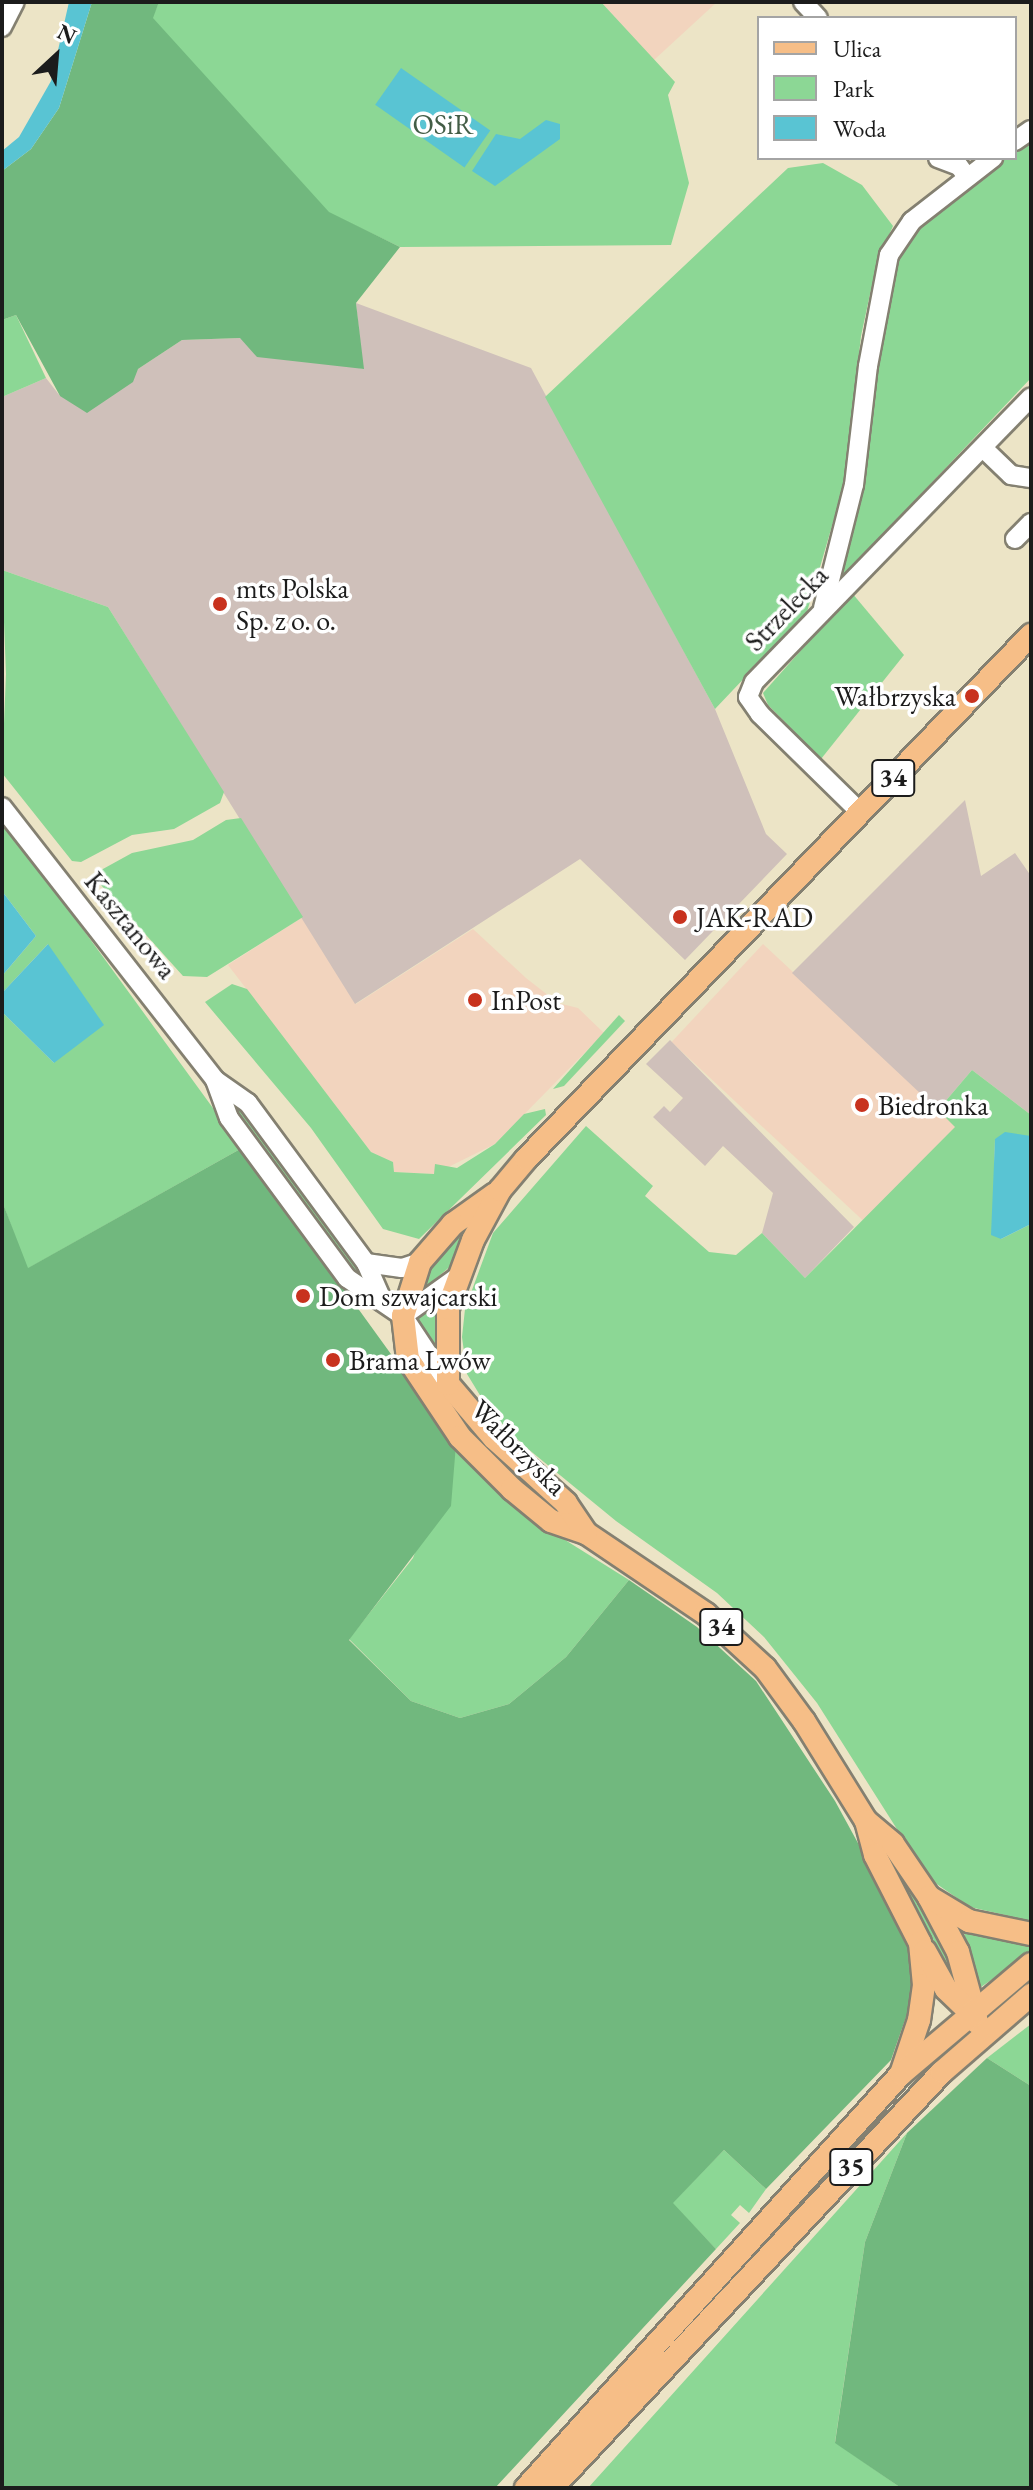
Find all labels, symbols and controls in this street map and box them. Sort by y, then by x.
north arrow [16,16,96,96]
legend [757,16,1017,160]
text: N [52,17,81,51]
text: Ulica [833,33,881,64]
text: Park [833,73,874,104]
park label: OSiR [412,107,474,141]
text: Woda [833,113,886,144]
street label: Strzelecka [737,558,835,658]
place label: mts Polska Sp. z o. o. [236,571,349,637]
marker: mts Polska Sp. z o. o. [211,595,229,613]
place label: Wałbrzyska [834,679,956,713]
marker: Wałbrzyska [963,687,981,705]
road number: 34 [871,756,915,800]
street label: Kasztanowa [78,865,184,985]
place label: JAK-RAD [696,900,813,934]
marker: JAK-RAD [671,908,689,926]
place label: InPost [491,983,561,1017]
marker: InPost [466,991,484,1009]
place label: Biedronka [878,1088,988,1122]
marker: Biedronka [853,1096,871,1114]
place label: Dom szwajcarski [319,1279,497,1313]
marker: Dom szwajcarski [294,1287,312,1305]
place label: Brama Lwów [349,1343,491,1377]
marker: Brama Lwów [324,1351,342,1369]
street label: Wałbrzyska [464,1392,574,1502]
road number: 34 [699,1605,743,1649]
road number: 35 [829,2145,873,2189]

